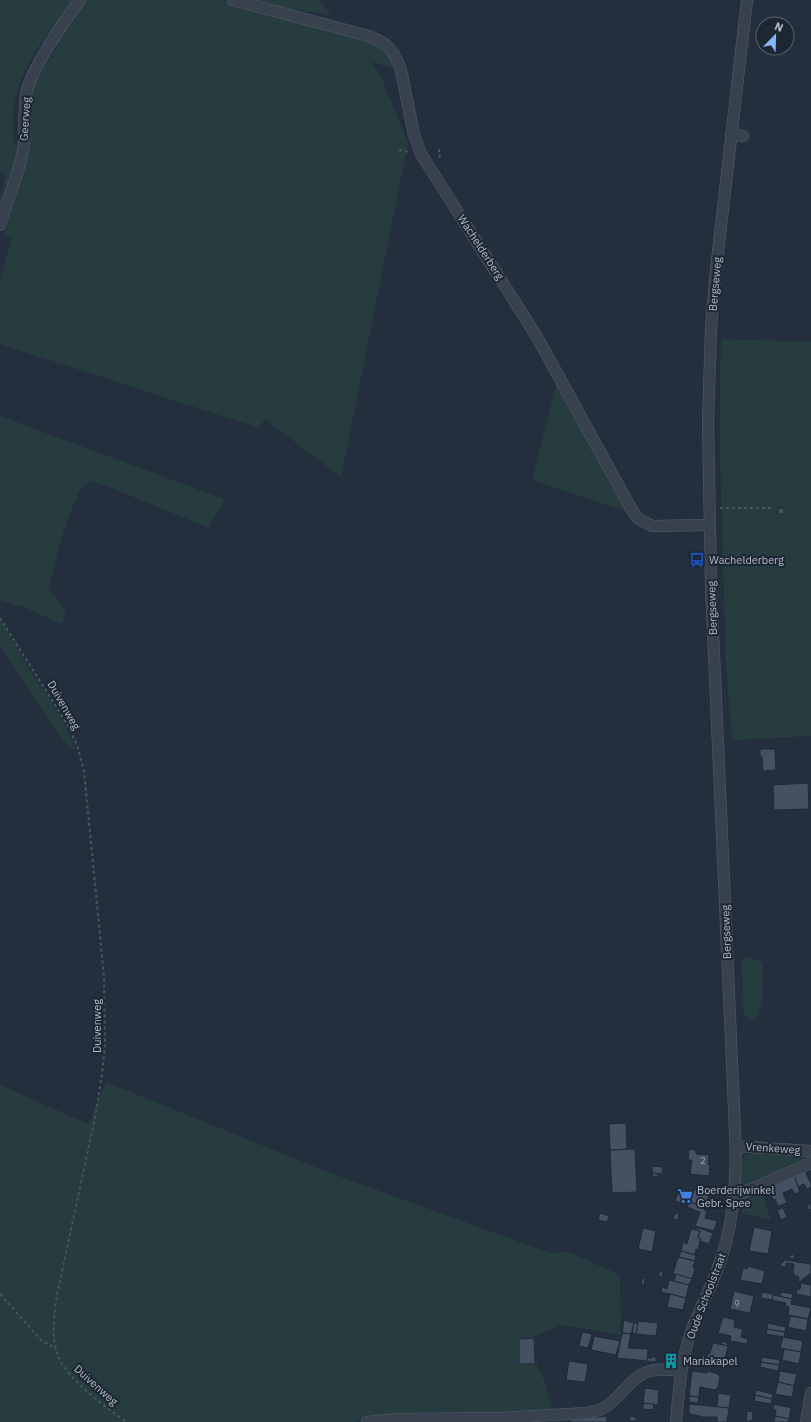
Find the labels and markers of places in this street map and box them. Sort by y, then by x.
bus stop icon: Wachelderberg [688,551,706,569]
place label: Wachelderberg [709,553,784,567]
place label: Boerderijwinkel Gebr. Spee [697,1183,774,1210]
supermarket icon: Boerderijwinkel Gebr. Spee [676,1187,694,1205]
building icon: Mariakapel [662,1352,680,1370]
place label: Mariakapel [683,1354,738,1368]

